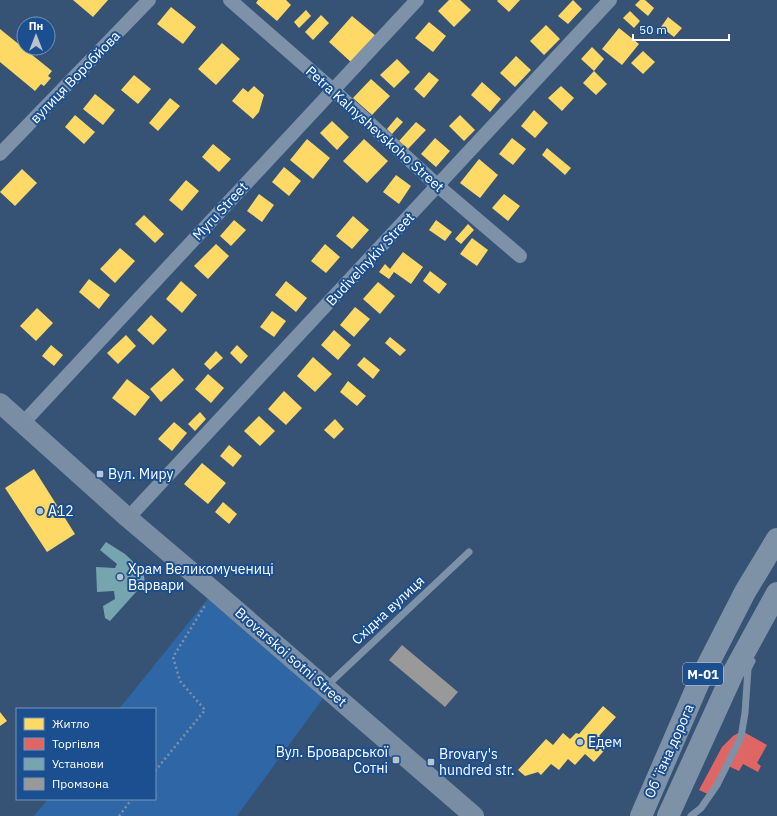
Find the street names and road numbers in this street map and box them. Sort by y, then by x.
street label: вулиця Воробйова [26,26,124,127]
street label: Petra Kalnyshevskoho Street [302,62,448,196]
street label: Myru Street [188,178,252,244]
street label: Budivelnykiv Street [322,208,418,309]
street label: Східна вулиця [348,572,428,648]
street label: Brovarskoi sotni Street [231,603,351,711]
road number: М-01 [683,663,723,685]
street label: Обʼїзна дорога [640,701,698,801]

